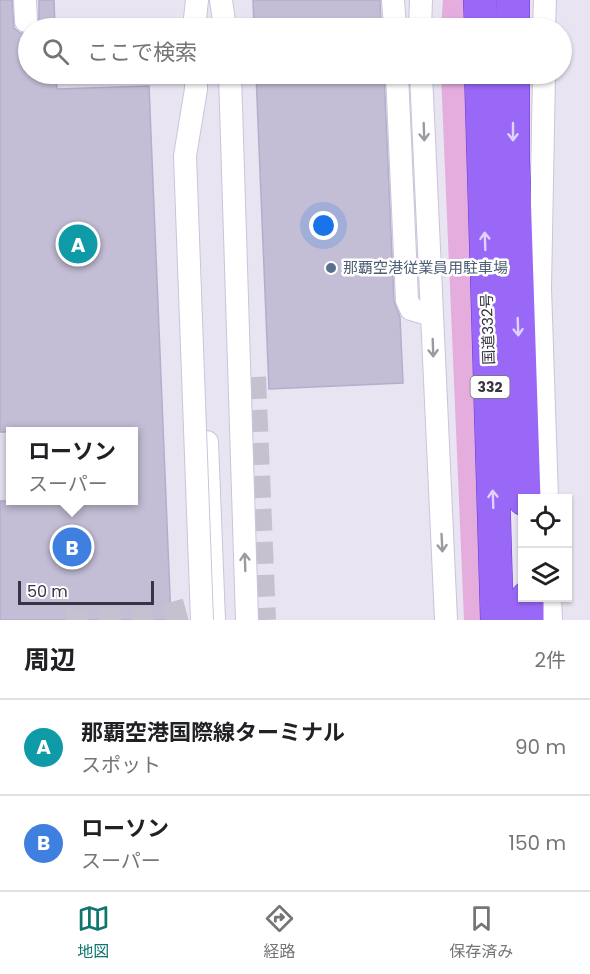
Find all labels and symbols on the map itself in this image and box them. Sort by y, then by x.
one-way arrow [418,121,429,141]
one-way arrow [507,122,519,141]
your location [309,211,338,240]
pin: A [58,222,98,266]
one-way arrow [480,231,491,251]
place label: 那覇空港従業員用駐車場 [343,257,508,278]
marker: 那覇空港従業員用駐車場 [324,261,338,275]
street label: 国道332号 [476,293,499,365]
one-way arrow [513,316,524,336]
one-way arrow [427,337,438,357]
road number: 332 [470,376,510,398]
one-way arrow [488,489,499,509]
pin: B [52,524,92,570]
one-way arrow [436,532,447,552]
one-way arrow [240,552,251,572]
scale bar [18,578,154,606]

